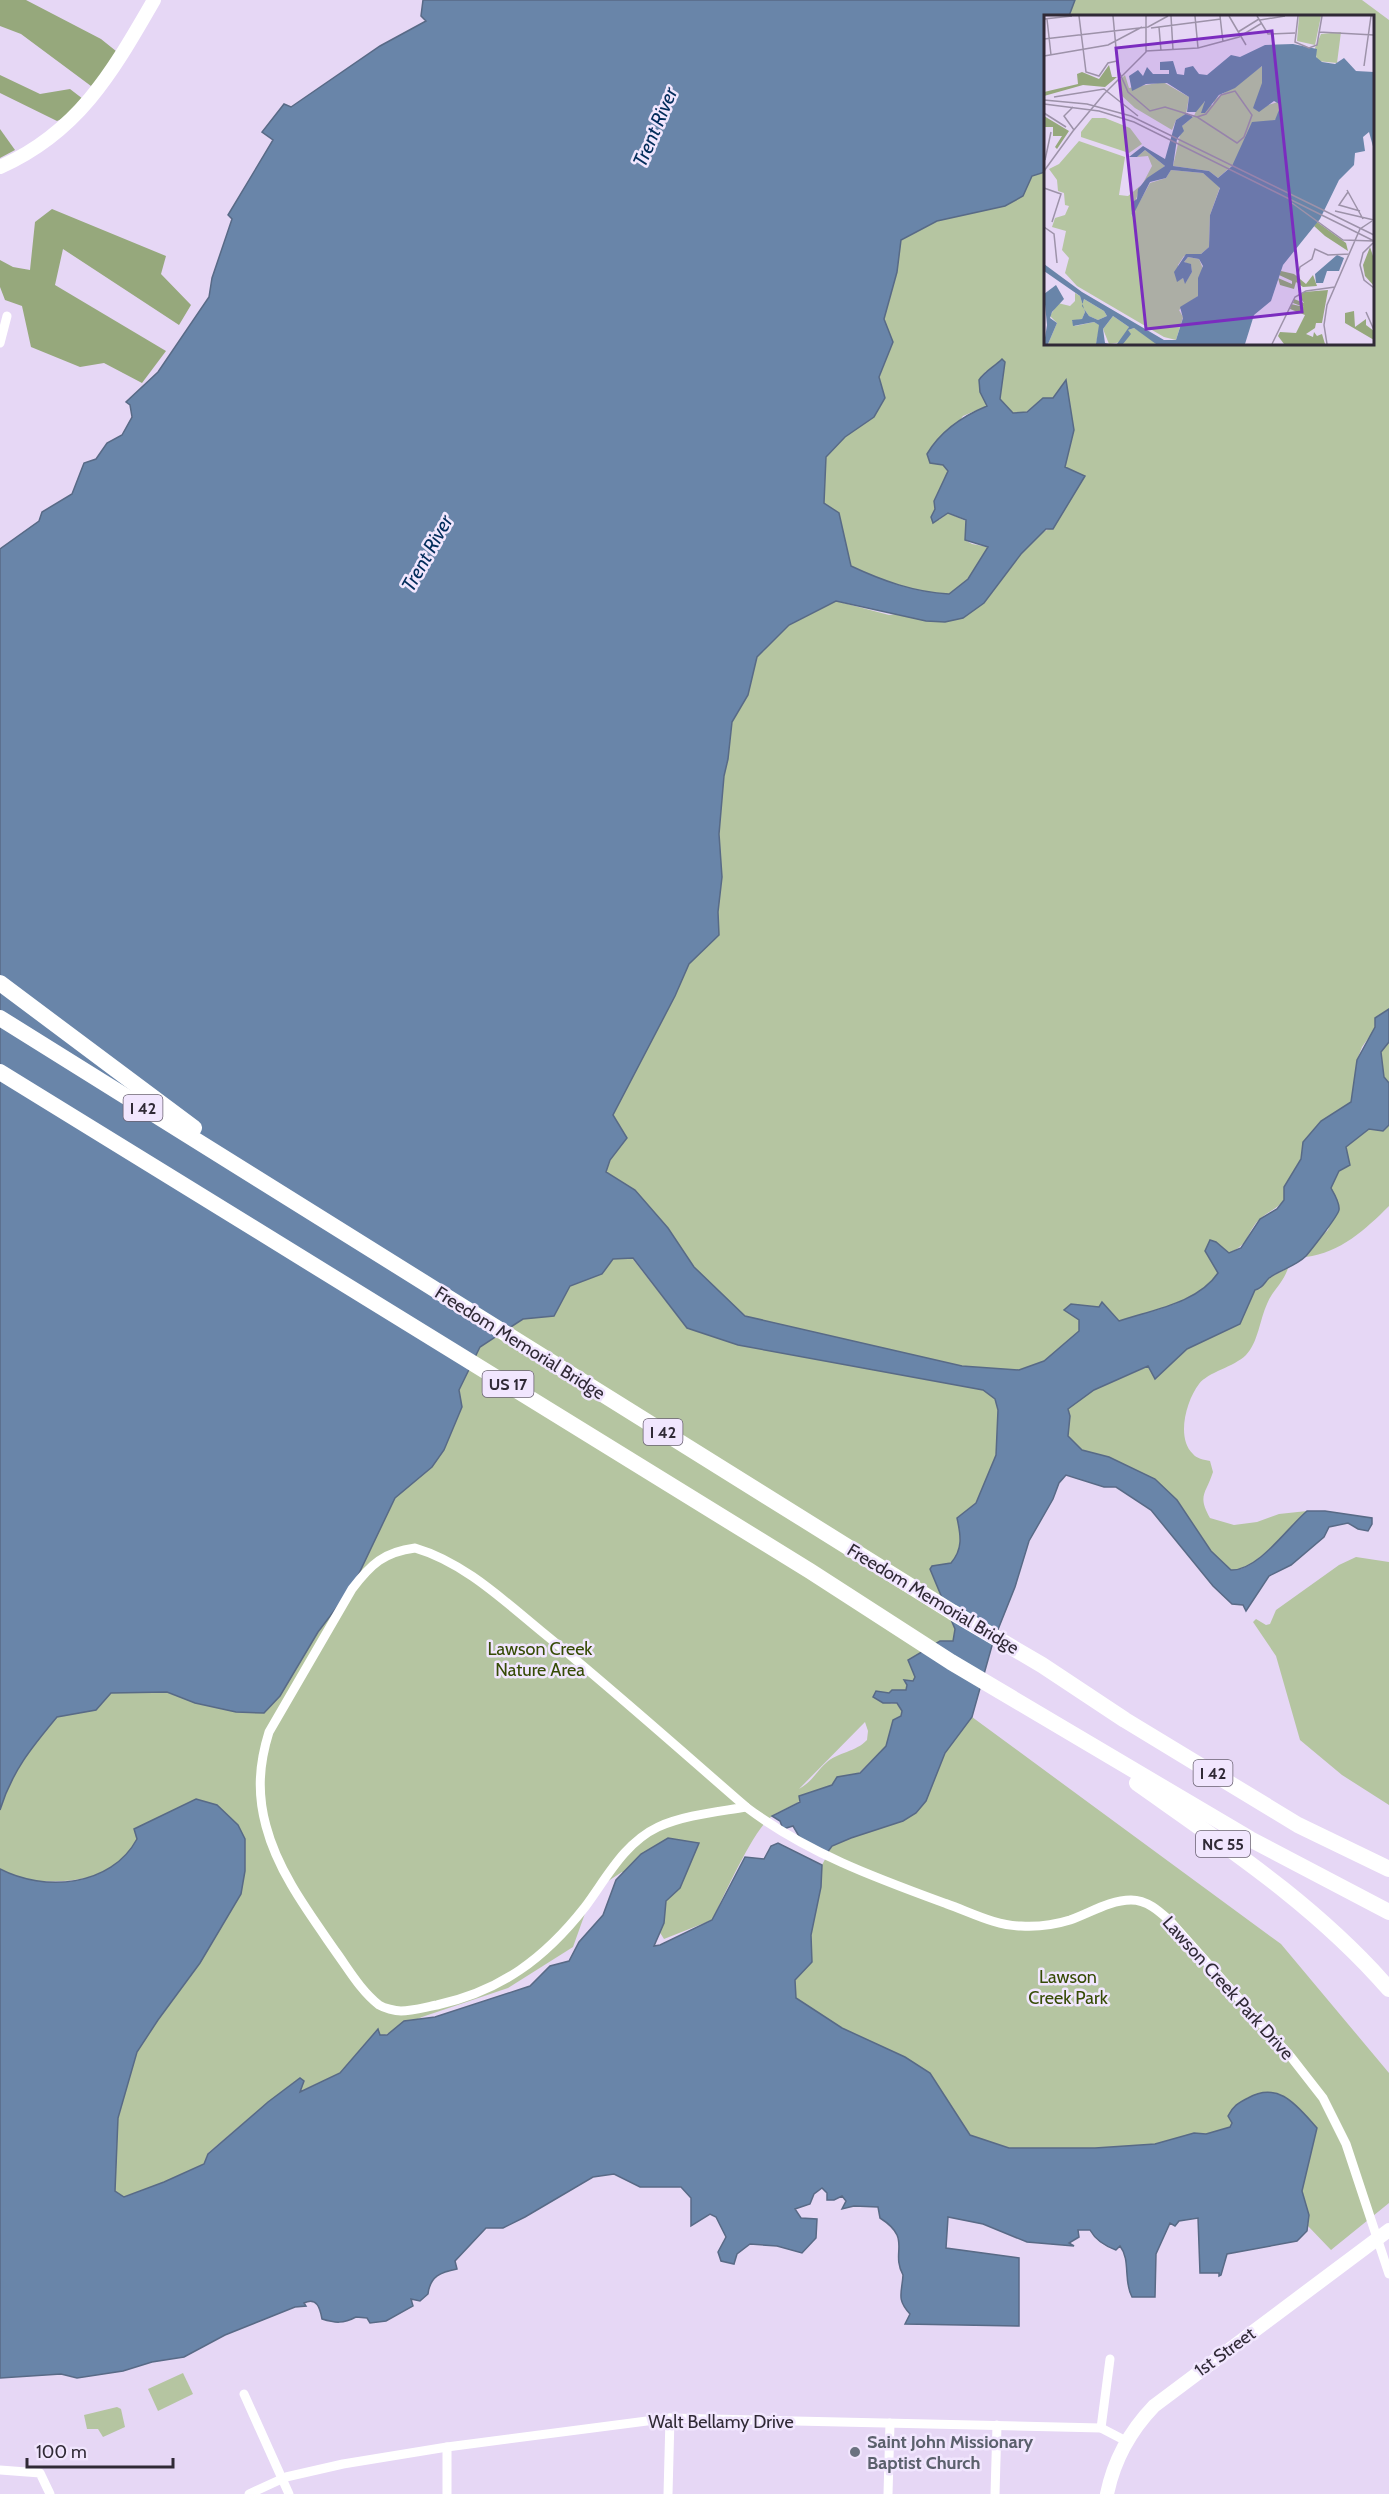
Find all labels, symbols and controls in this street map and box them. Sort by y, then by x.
inset map [1044,15,1374,345]
water label: Trent River [628,83,683,170]
water label: Trent River [396,510,458,595]
road number: I 42 [124,1095,162,1121]
street label: Freedom Memorial Bridge [431,1282,609,1404]
road number: US 17 [482,1371,534,1397]
road number: I 42 [644,1419,682,1445]
street label: Freedom Memorial Bridge [843,1539,1023,1659]
park label: Lawson Creek Nature Area [488,1638,593,1681]
road number: I 42 [1194,1760,1232,1786]
road number: NC 55 [1196,1831,1250,1857]
street label: Lawson Creek Park Drive [1158,1912,1298,2064]
park label: Lawson Creek Park [1028,1966,1109,2009]
street label: 1st Street [1190,2323,1260,2381]
street label: Walt Bellamy Drive [648,2411,794,2433]
scale bar [27,2431,172,2469]
place label: Saint John Missionary Baptist Church [867,2431,1034,2474]
text: 100 m [36,2441,87,2463]
marker: Saint John Missionary Baptist Church [848,2445,862,2459]

